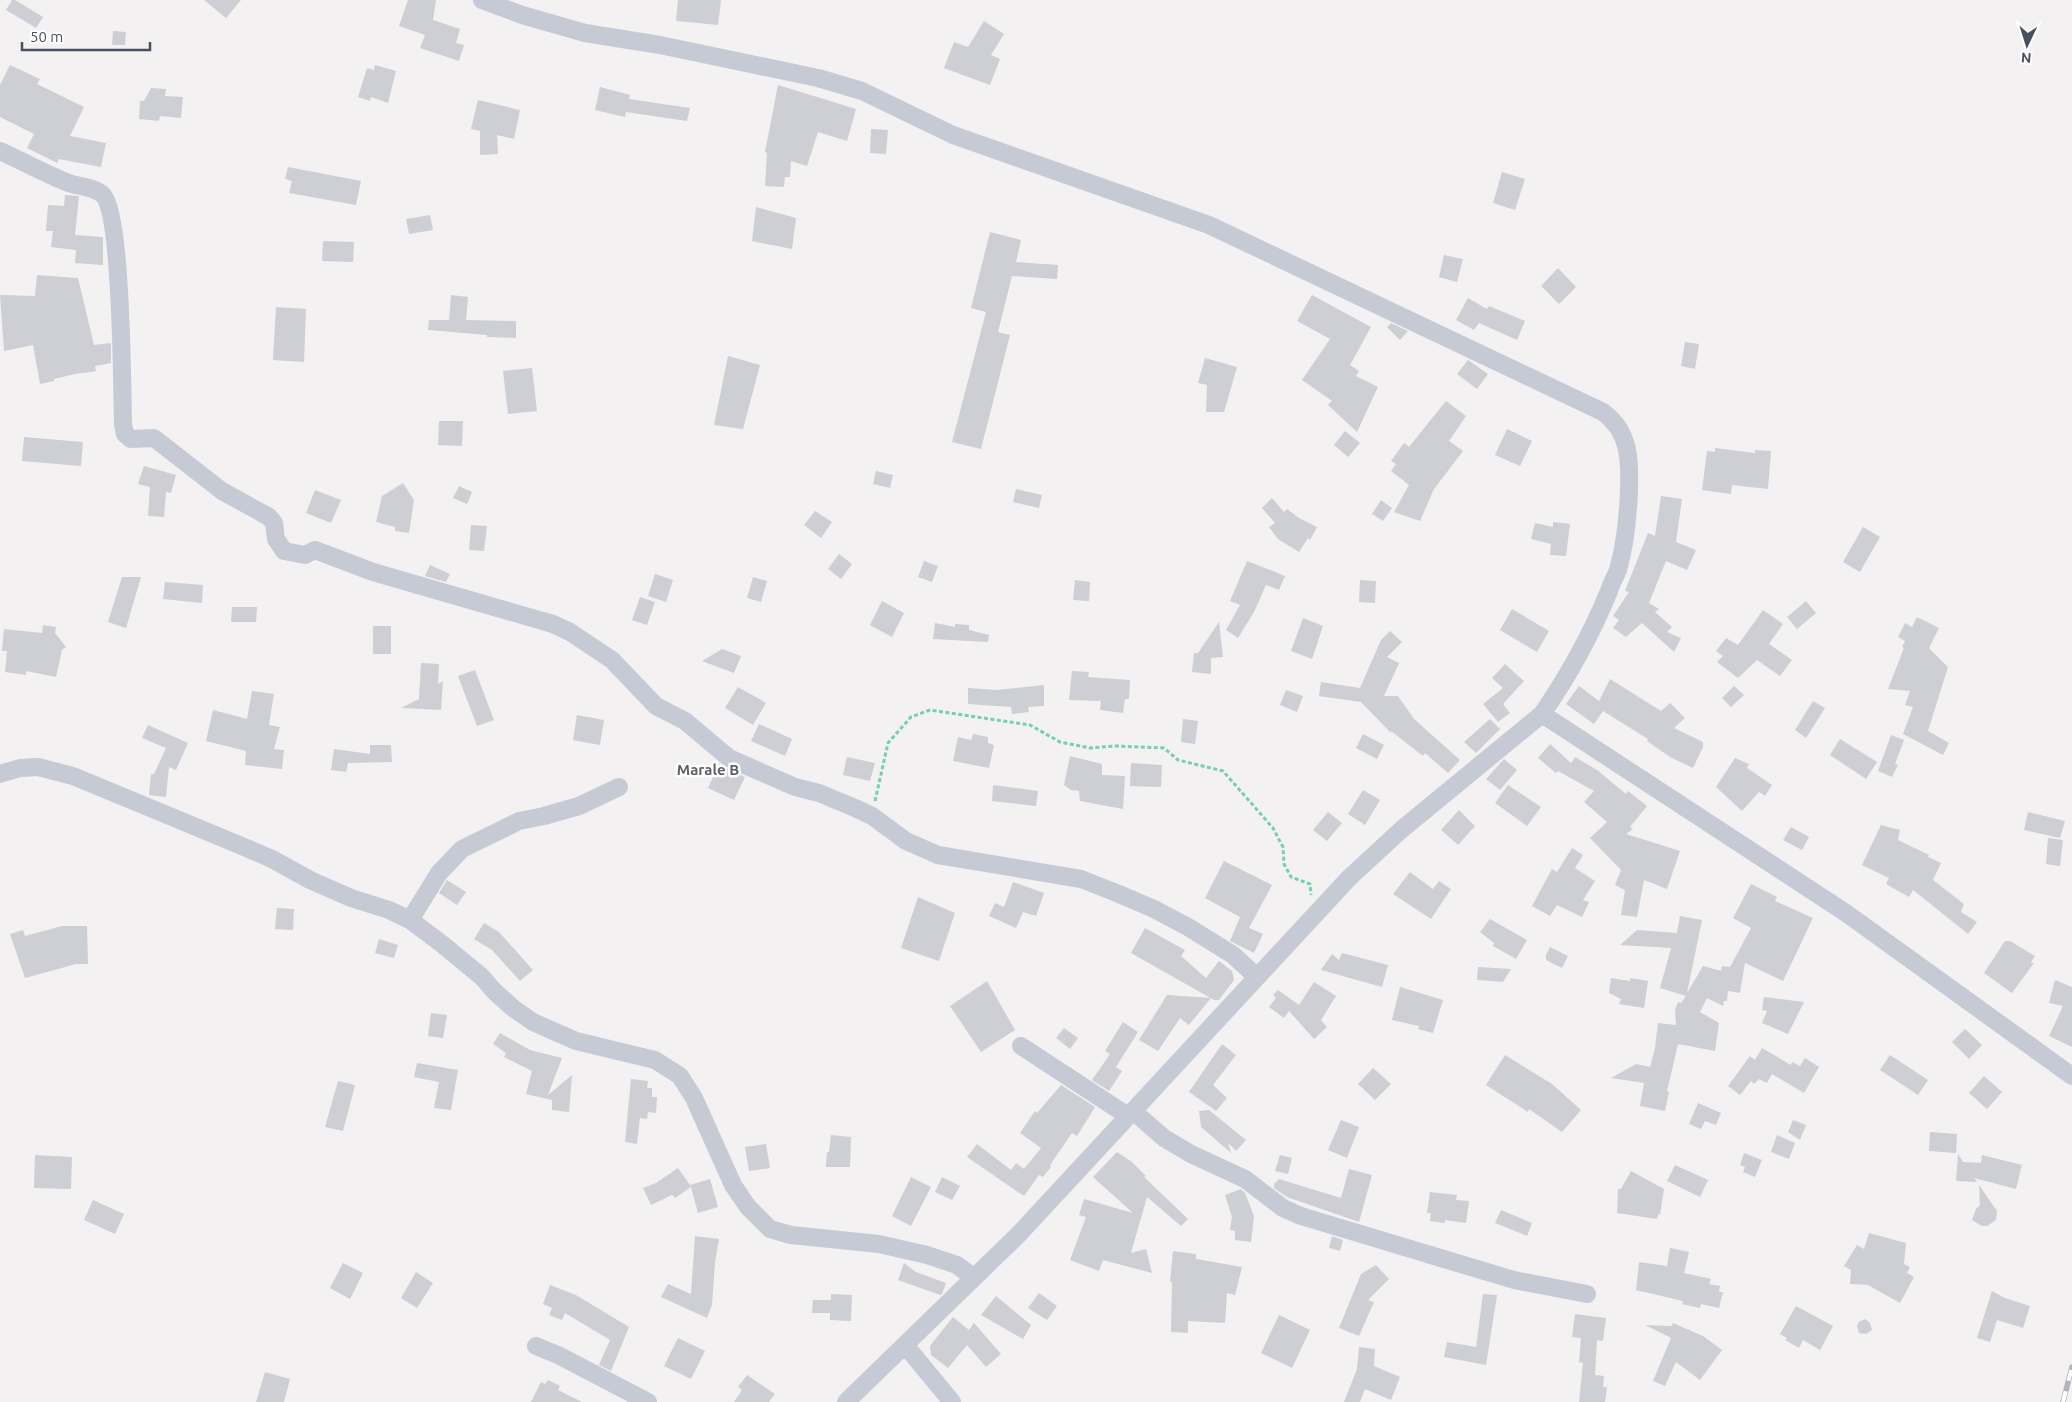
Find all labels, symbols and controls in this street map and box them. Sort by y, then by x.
scale bar [22,20,150,52]
north arrow [2002,20,2052,70]
text: 50 m [30,28,63,45]
text: N [2020,50,2032,66]
district label: Marale B [677,761,739,778]

